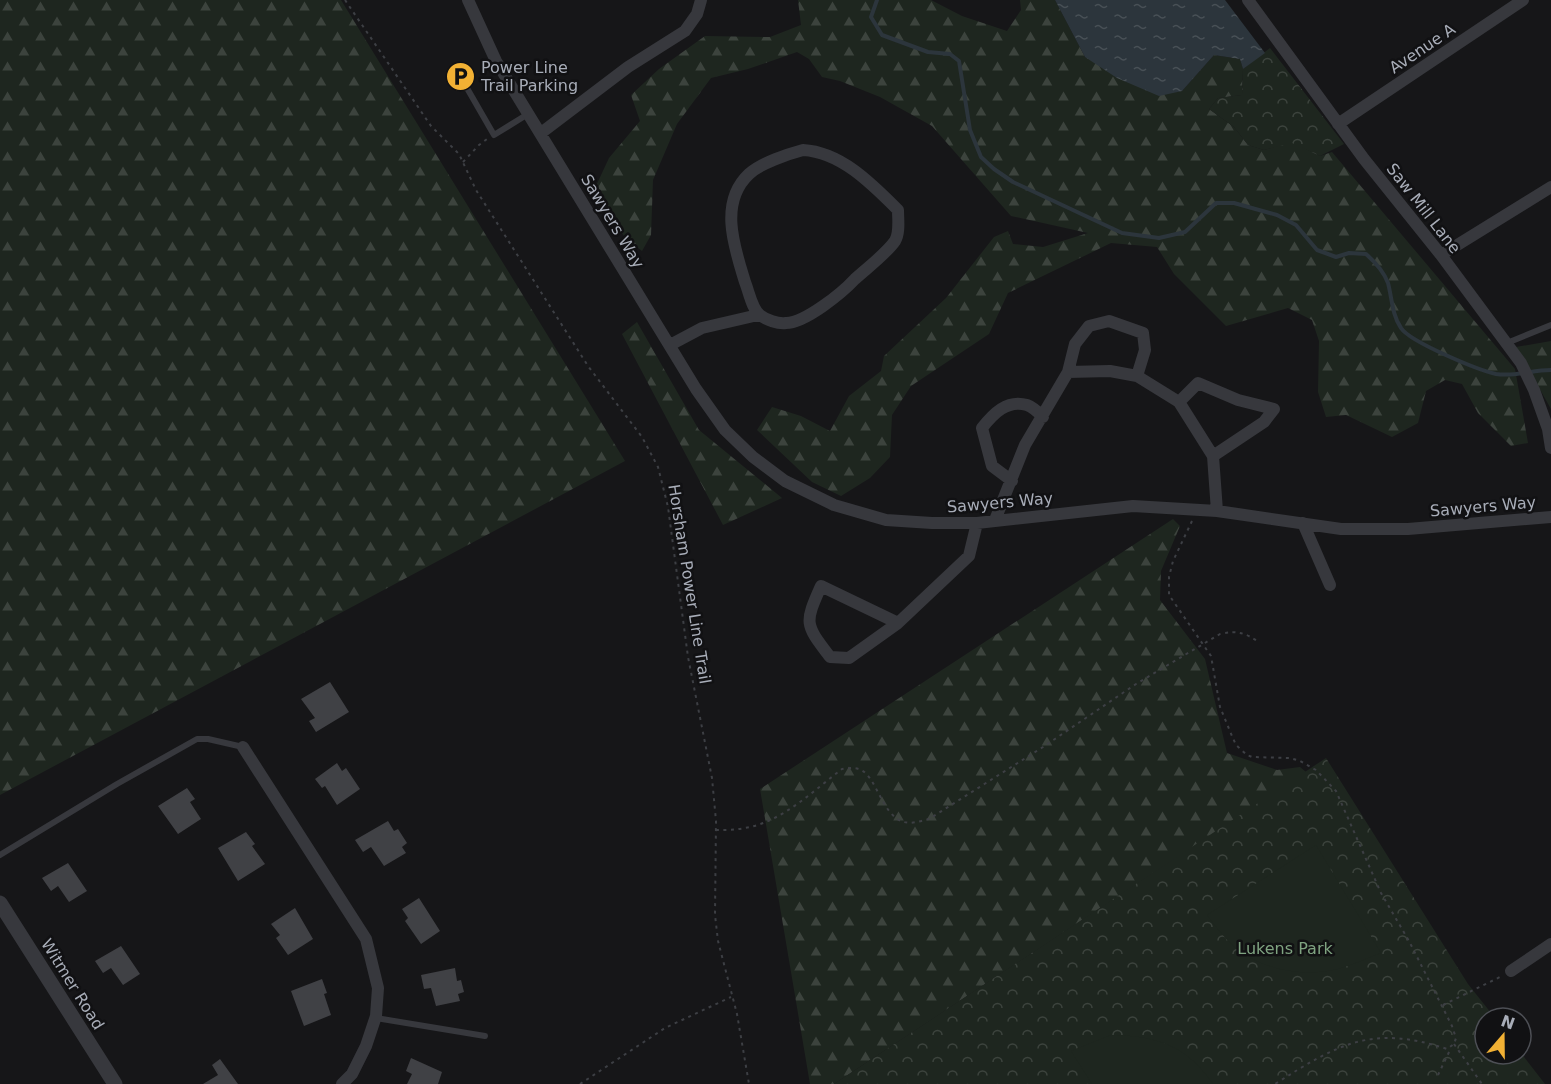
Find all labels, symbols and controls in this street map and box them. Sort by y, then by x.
street label: Avenue A [1386,19,1459,77]
place label: Power Line Trail Parking [480,58,578,95]
parking icon: Power Line Trail Parking [444,60,476,92]
street label: Saw Mill Lane [1383,159,1465,257]
street label: Sawyers Way [577,171,648,272]
street label: Horsham Power Line Trail [664,483,715,685]
street label: Sawyers Way [946,488,1054,517]
street label: Sawyers Way [1429,492,1537,521]
street label: Witmer Road [37,935,108,1033]
park label: Lukens Park [1237,939,1333,958]
north arrow [1473,1006,1533,1066]
text: N [1498,1011,1518,1034]

